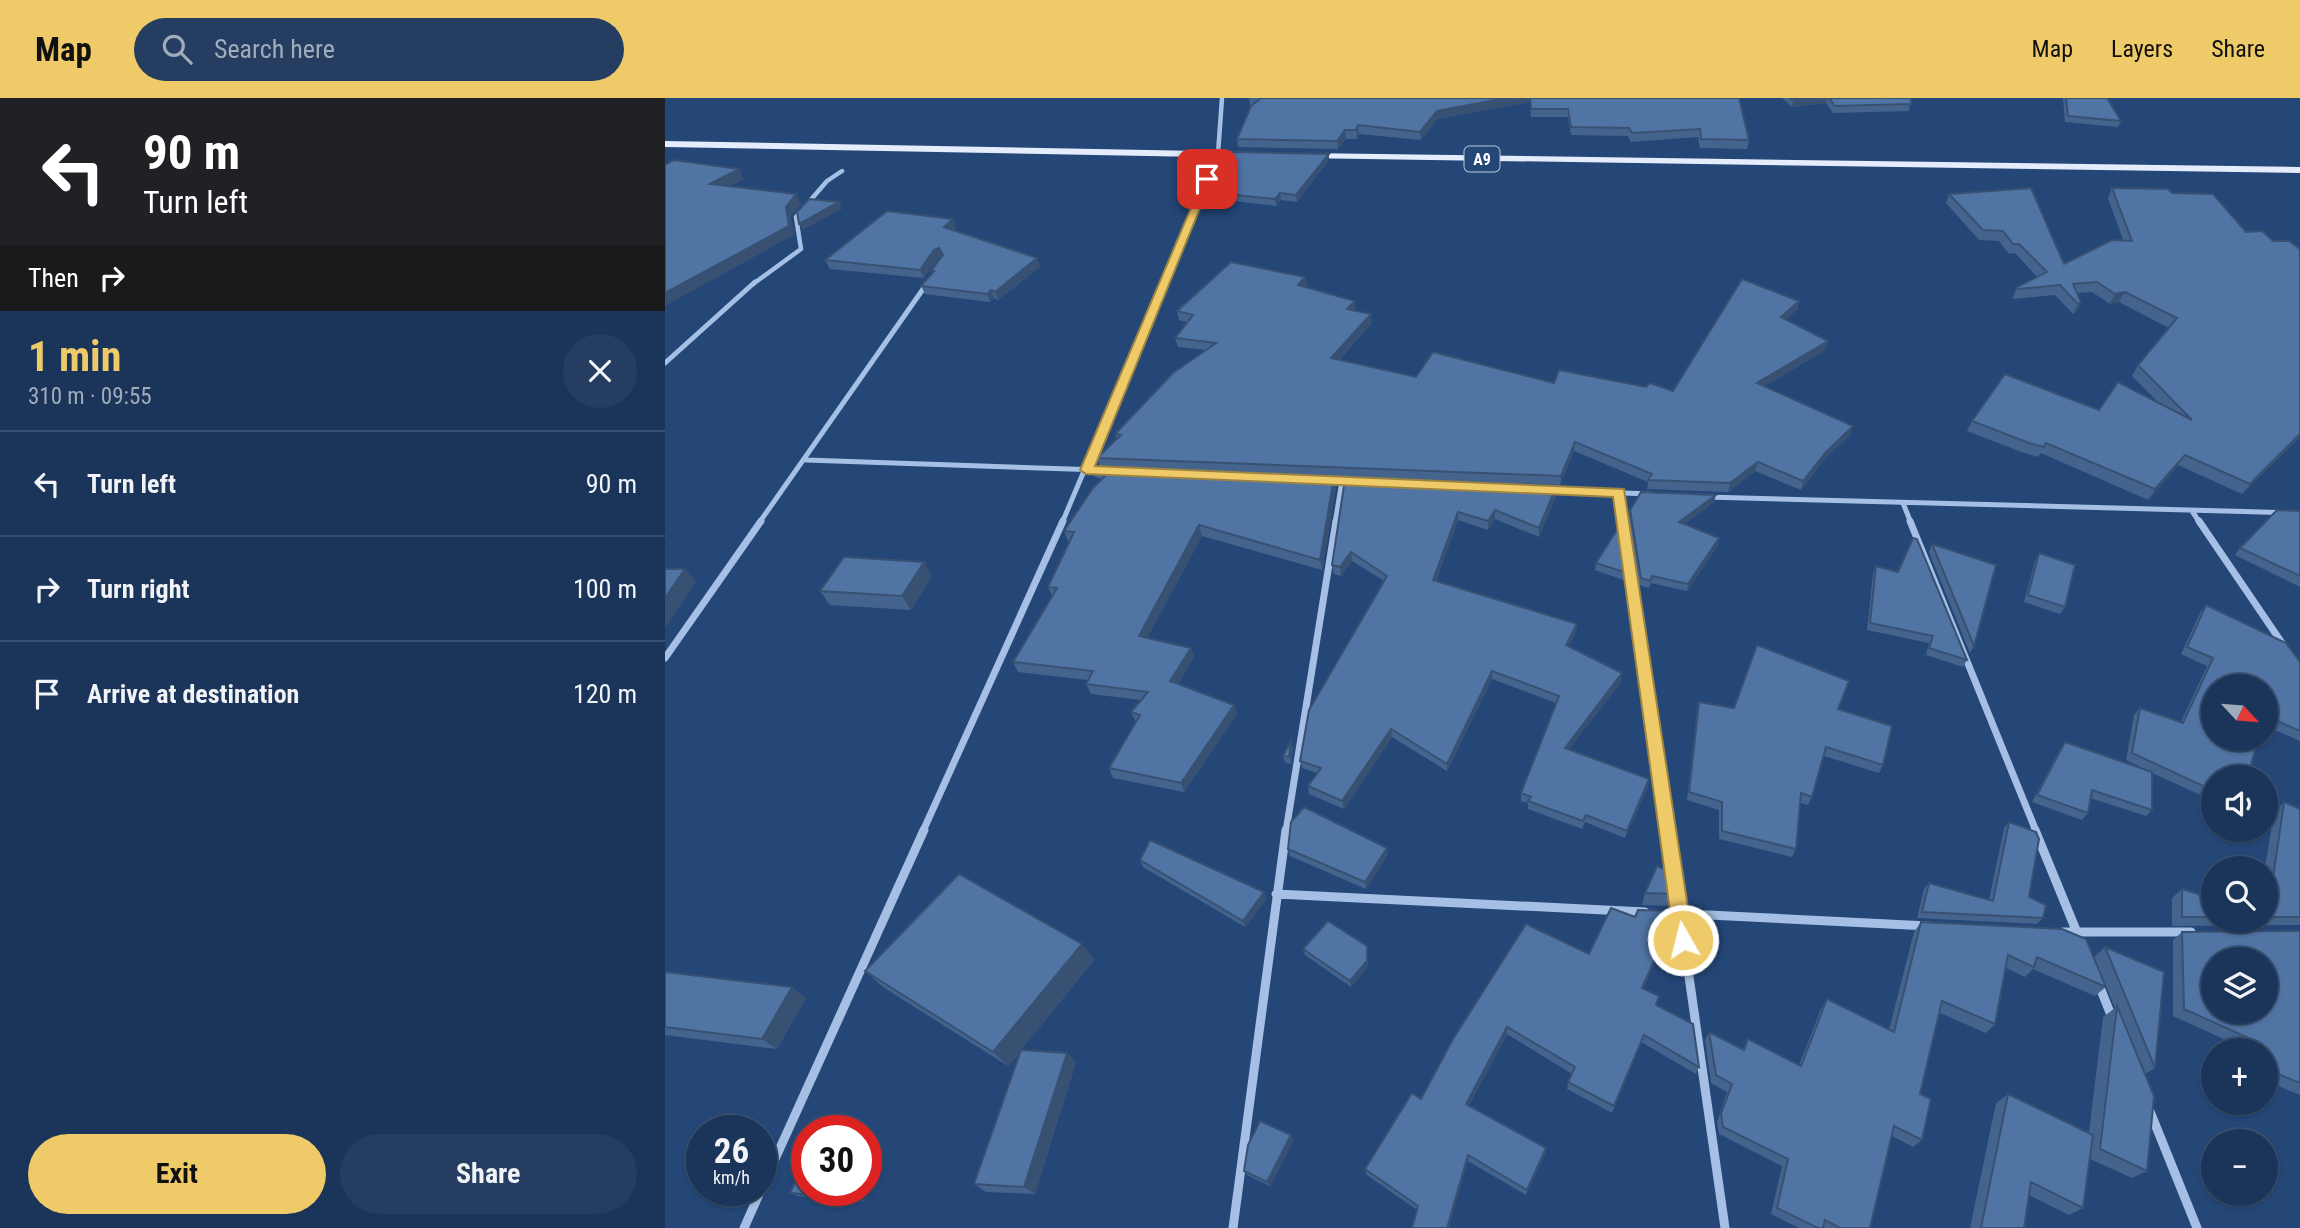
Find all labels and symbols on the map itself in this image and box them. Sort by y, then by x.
road number: A9 [1465,146,1499,172]
pin [1177,149,1237,209]
north arrow [2201,674,2279,751]
position arrow [1646,903,1720,977]
speed limit sign: 30 [791,1115,882,1206]

